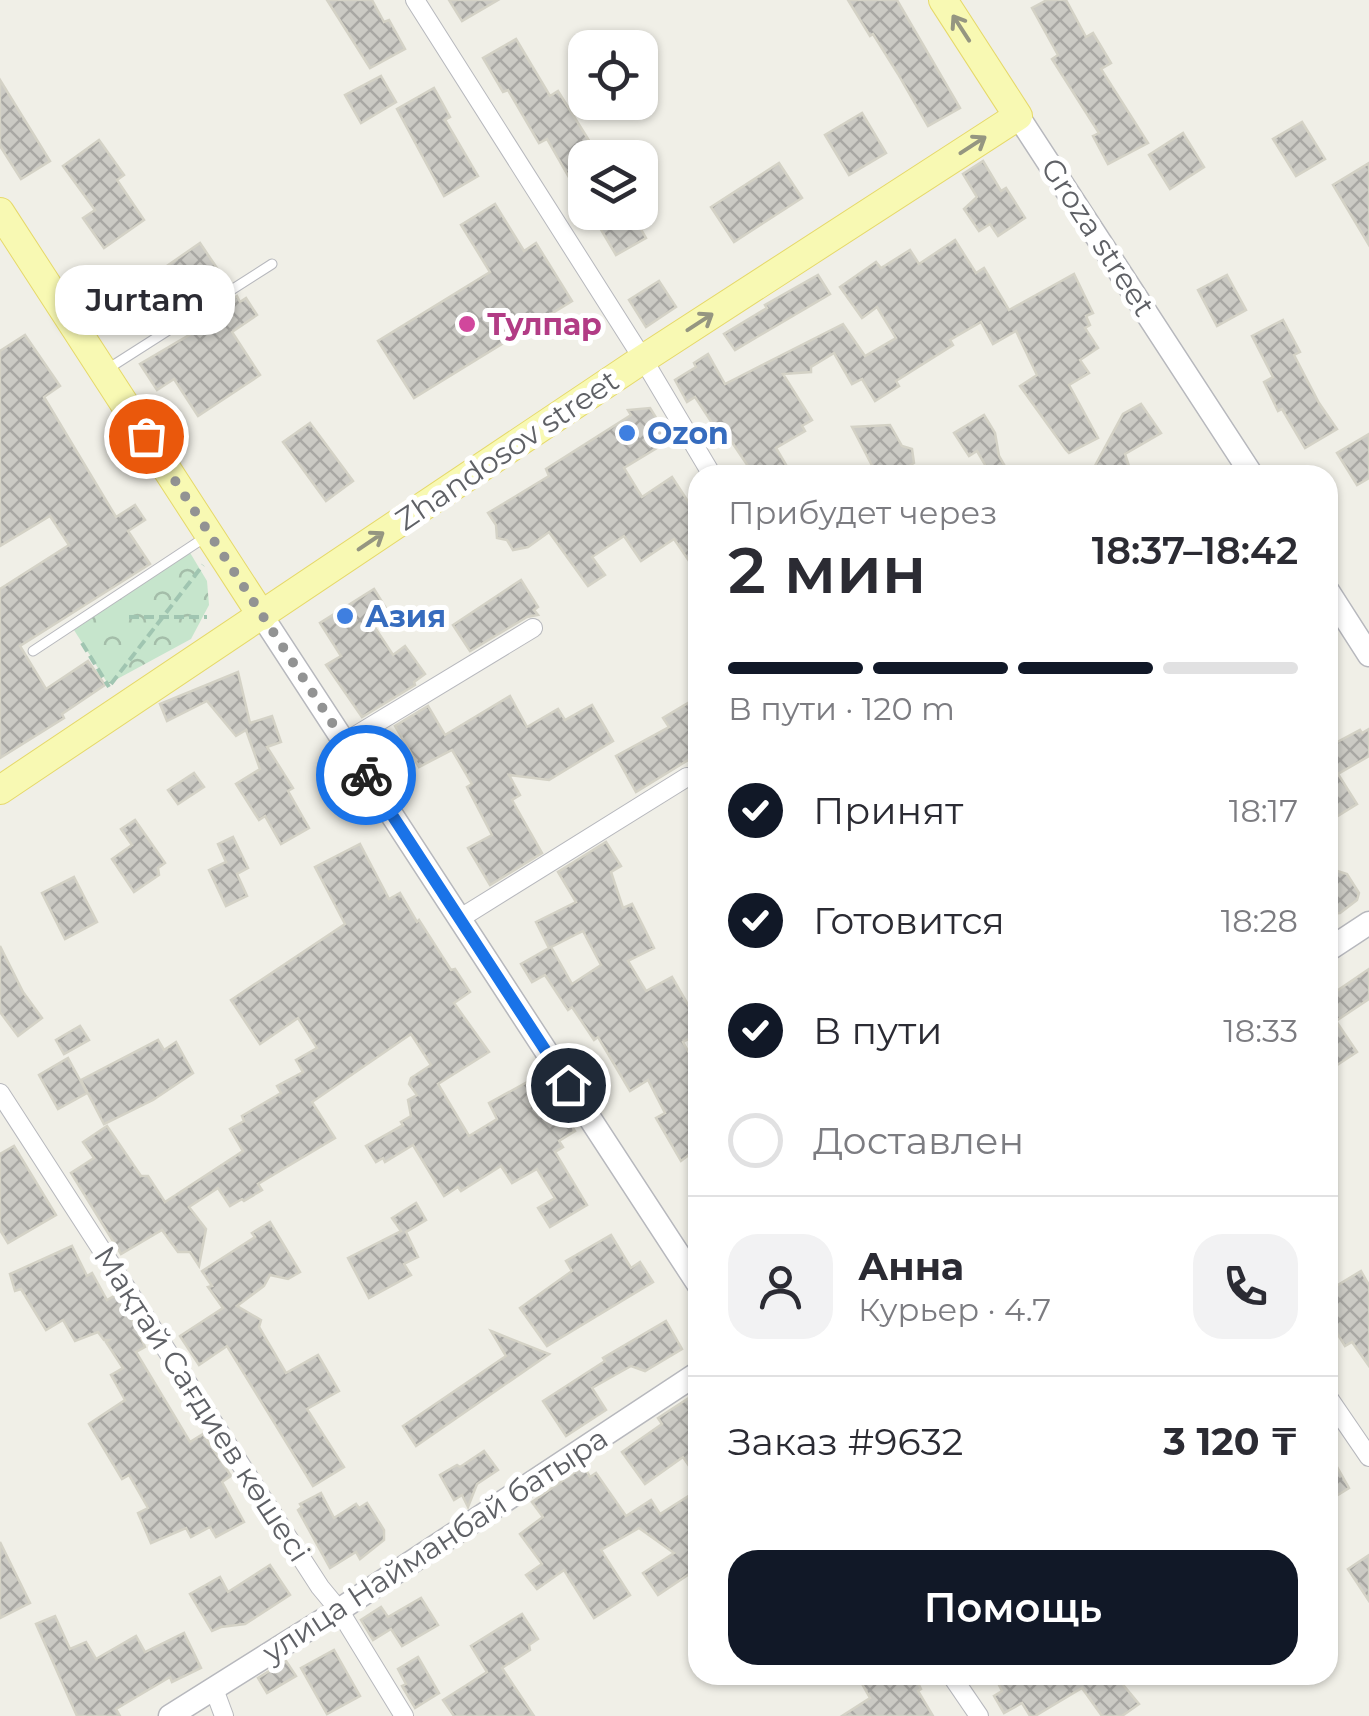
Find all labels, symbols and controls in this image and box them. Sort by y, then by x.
one-way arrow [951,15,972,43]
map controls [568,30,658,230]
button: locate [568,30,658,120]
one-way arrow [958,134,986,155]
button: layers [568,140,658,230]
street label: Groza street [1033,151,1163,323]
callout: Jurtam [56,266,236,336]
text: Jurtam [86,280,204,319]
place label: Тулпар [487,306,602,343]
one-way arrow [686,312,713,332]
marker: Тулпар [456,313,478,335]
street label: Zhandosov street [388,362,626,538]
pin [104,394,189,479]
icon: bag [119,409,174,464]
place label: Ozon [647,415,729,452]
marker: Ozon [616,422,638,444]
text: Прибудет через [728,493,997,532]
text: 18:37–18:42 [1092,527,1298,574]
text: 2 мин [728,530,926,609]
one-way arrow [357,531,385,552]
place label: Азия [365,598,446,635]
marker: Азия [334,605,356,627]
text: В пути · 120 m [728,689,955,728]
courier [316,725,416,825]
icon: bike [339,748,394,803]
icon: check [728,783,783,838]
text: Принят [813,787,963,834]
text: 18:17 [1229,791,1298,830]
icon: check [728,893,783,948]
text: Готовится [813,897,1005,944]
text: 18:28 [1221,901,1298,940]
icon: check [728,1003,783,1058]
text: В пути [813,1007,942,1054]
text: 18:33 [1223,1011,1298,1050]
pin [526,1043,611,1128]
icon: home [541,1058,596,1113]
text: Доставлен [813,1117,1024,1164]
button: person [728,1234,833,1339]
button: phone [1193,1234,1298,1339]
street label: Мақтай Сағдиев көшесі [86,1239,318,1569]
text: Анна [858,1243,964,1290]
text: Курьер · 4.7 [858,1290,1051,1329]
text: Заказ #9632 [728,1418,963,1465]
text: 3 120 ₸ [1163,1418,1298,1465]
street label: улица Найманбай батыра [255,1419,615,1671]
button: Помощь [728,1550,1298,1665]

